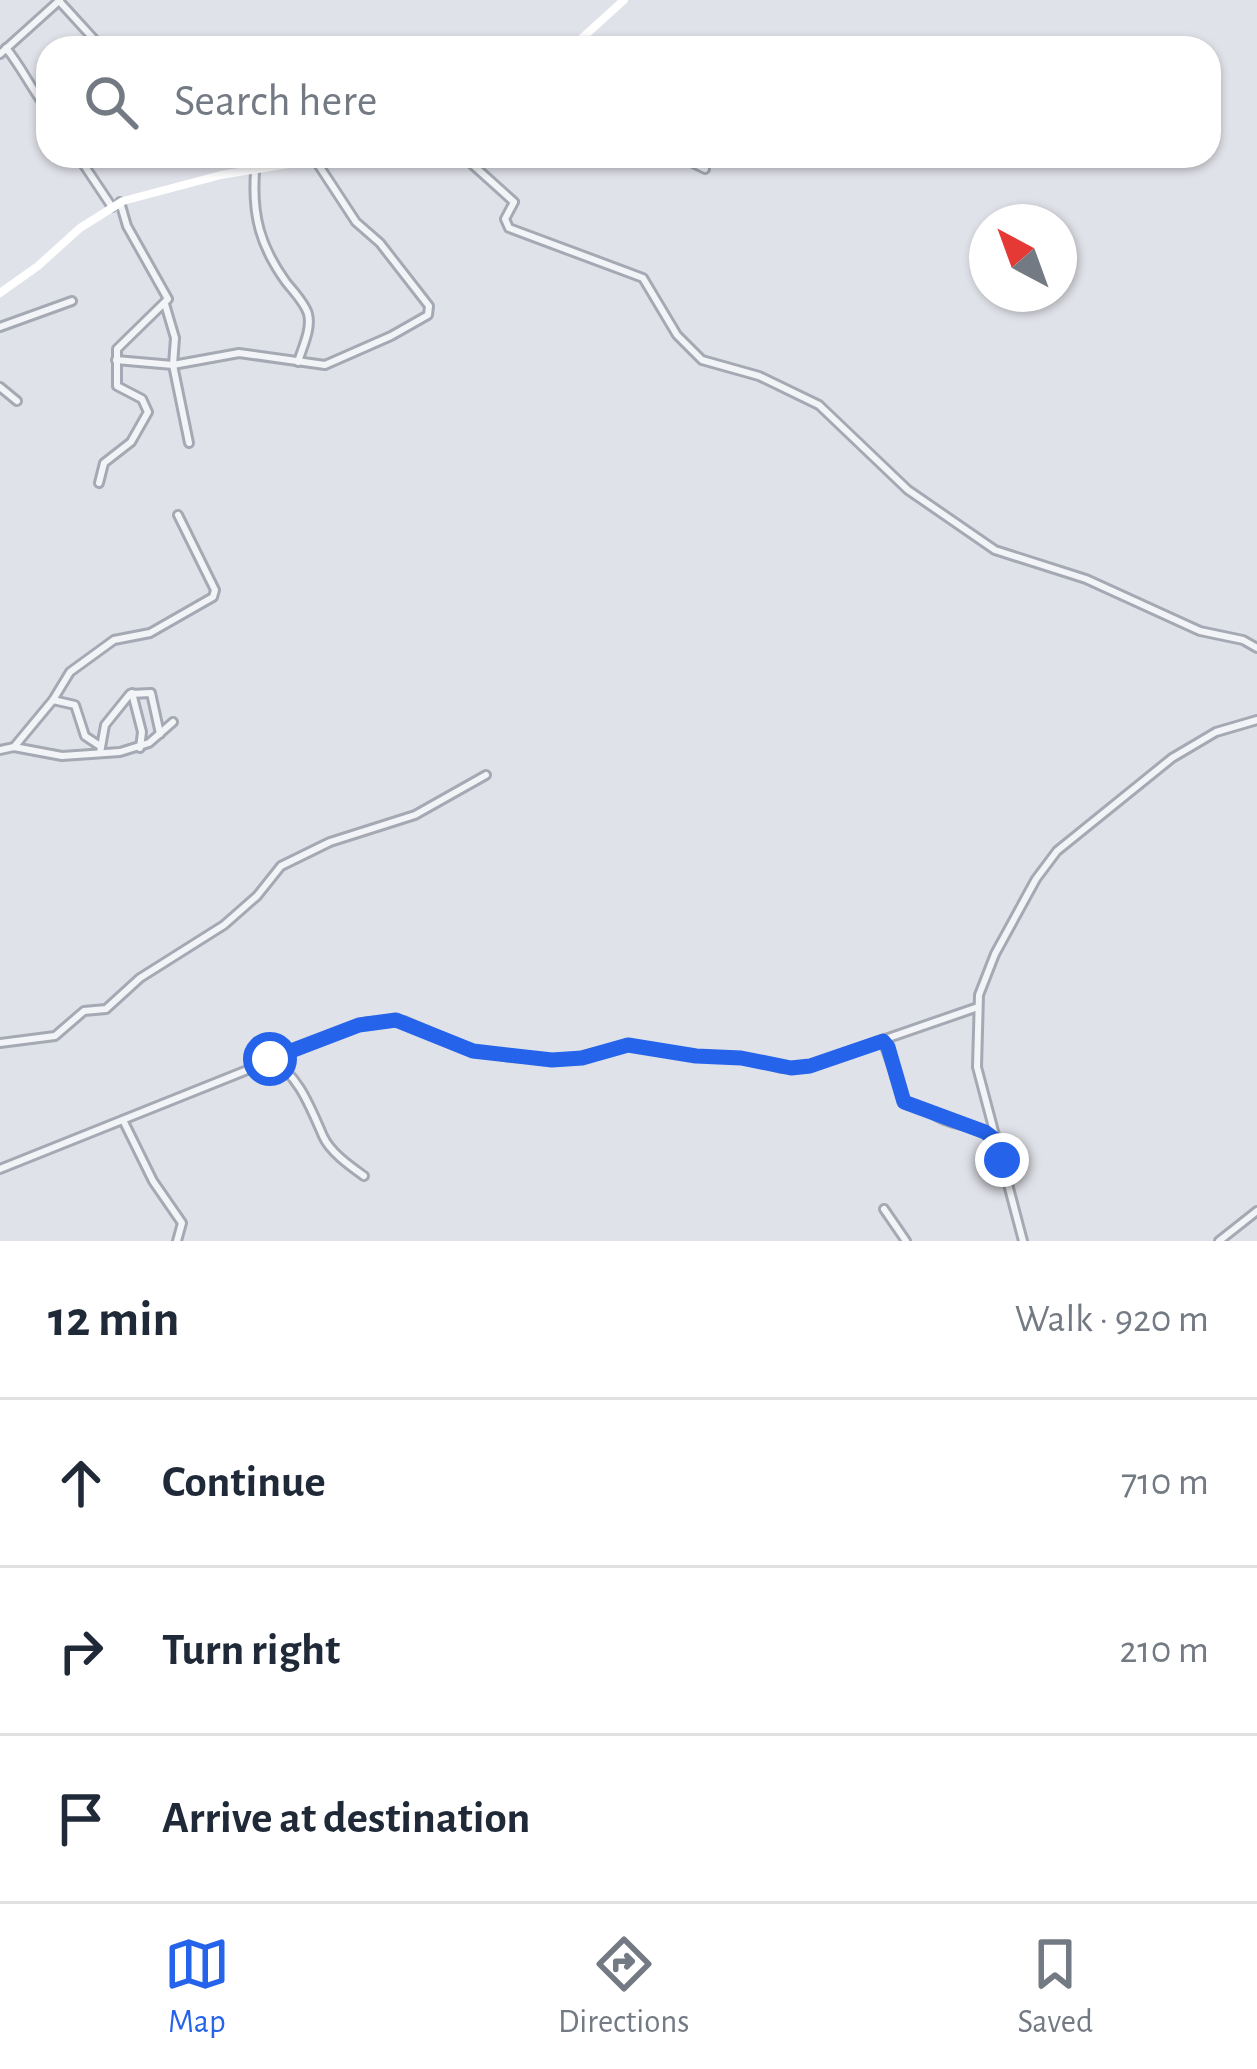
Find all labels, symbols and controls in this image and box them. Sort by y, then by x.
search box [36,36,1221,168]
icon: search [78,69,144,135]
text: Search here [174,79,377,124]
north arrow [969,204,1077,312]
route start [243,1032,297,1086]
route end [975,1133,1029,1187]
text: 12 min [48,1294,180,1345]
text: Walk · 920 m [1015,1300,1209,1339]
icon: ahead [48,1450,114,1516]
text: Continue [162,1460,326,1505]
text: 710 m [1121,1463,1209,1502]
icon: right [48,1618,114,1684]
text: Turn right [162,1628,340,1673]
text: 210 m [1120,1631,1209,1670]
icon: arrive [48,1786,114,1852]
text: Arrive at destination [162,1796,530,1841]
tab: Map [164,1931,230,2043]
tab: Directions [558,1931,689,2043]
tab: Saved [1017,1931,1093,2043]

